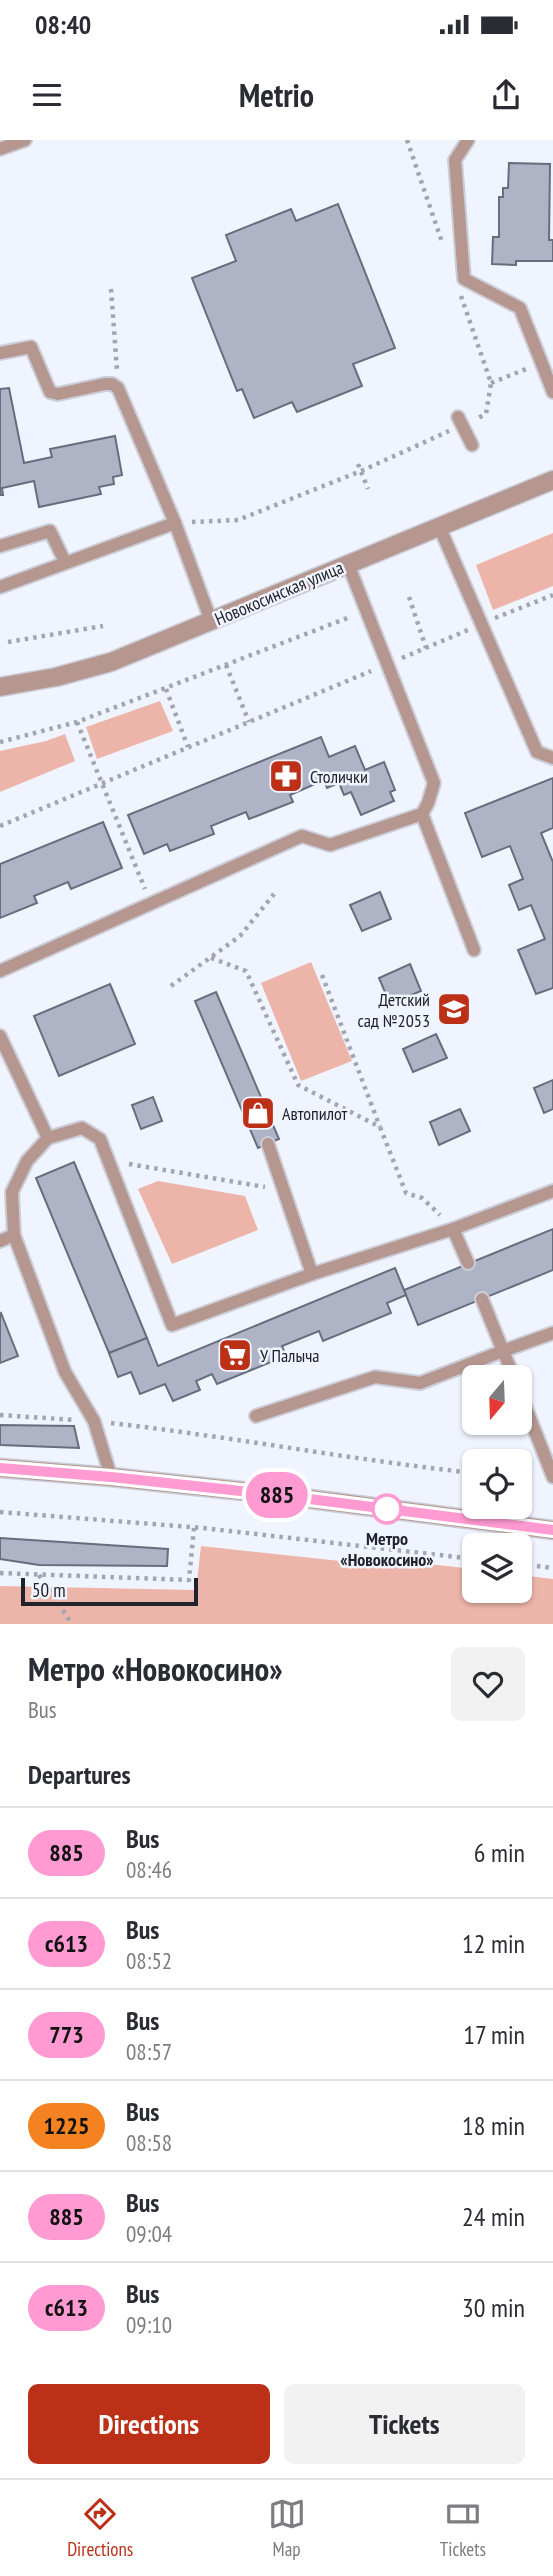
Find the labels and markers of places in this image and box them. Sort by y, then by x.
pharmacy icon: Столички [267,757,305,795]
place label: Столички [310,765,368,788]
place label: Детский сад №2053 [357,988,430,1032]
school or university icon: Детский сад №2053 [435,990,473,1028]
shop icon: Автопилот [239,1094,277,1132]
place label: Автопилот [282,1102,348,1125]
supermarket icon: У Палыча [216,1336,254,1374]
place label: У Палыча [260,1344,319,1367]
marker: Метро «Новокосино» [372,1494,402,1524]
place label: Метро «Новокосино» [340,1527,434,1571]

